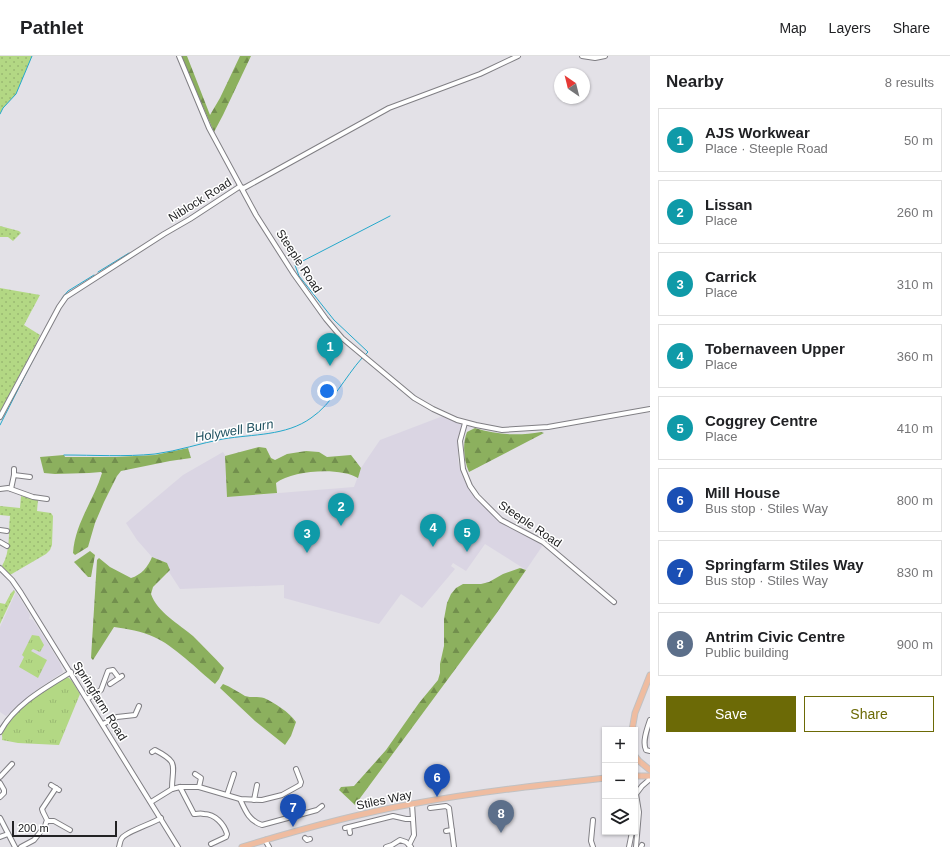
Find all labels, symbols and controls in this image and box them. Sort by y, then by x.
text: Pathlet [20,17,83,38]
text: Map [779,20,807,36]
text: Layers [829,20,871,36]
text: Share [893,20,930,36]
north arrow [554,68,590,104]
text: Nearby [666,72,724,91]
text: 8 results [885,75,934,90]
text: AJS Workwear [705,124,810,141]
text: 1 [676,133,684,148]
text: 50 m [904,133,933,148]
text: Place · Steeple Road [705,141,828,156]
street label: Niblock Road [166,175,234,225]
text: Lissan [705,196,753,213]
text: 2 [676,205,684,220]
text: 260 m [897,205,933,220]
text: Place [705,213,738,228]
street label: Steeple Road [273,227,325,295]
text: Carrick [705,268,757,285]
text: 3 [676,277,684,292]
text: 310 m [897,277,933,292]
text: Place [705,285,738,300]
pin: 1 [317,333,343,366]
text: Tobernaveen Upper [705,340,845,357]
text: 4 [676,349,684,364]
text: 360 m [897,349,933,364]
text: Place [705,357,738,372]
your location [317,381,337,401]
text: Coggrey Centre [705,412,818,429]
water label: Holywell Burn [194,416,275,445]
text: 5 [676,421,684,436]
text: 410 m [897,421,933,436]
text: Place [705,429,738,444]
text: Mill House [705,484,780,501]
pin: 2 [328,493,354,526]
text: 6 [676,493,684,508]
text: 800 m [897,493,933,508]
street label: Steeple Road [496,498,564,550]
text: Bus stop · Stiles Way [705,501,828,516]
pin: 4 [420,514,446,547]
pin: 5 [454,519,480,552]
pin: 3 [294,520,320,553]
text: Springfarm Stiles Way [705,556,864,573]
text: 7 [676,565,684,580]
text: 830 m [897,565,933,580]
text: Bus stop · Stiles Way [705,573,828,588]
text: Antrim Civic Centre [705,628,845,645]
text: 8 [676,637,684,652]
text: 900 m [897,637,933,652]
text: Public building [705,645,789,660]
street label: Springfarm Road [70,659,130,743]
button: Save [666,696,796,732]
button: Share [804,696,934,732]
map controls [602,727,638,835]
button: + [602,727,638,763]
button: − [602,763,638,799]
pin: 6 [424,764,450,797]
street label: Stiles Way [355,787,413,813]
pin: 7 [280,794,306,827]
button: layers [602,799,638,835]
pin: 8 [488,800,514,833]
scale bar [12,819,117,838]
text: 200 m [18,822,49,834]

